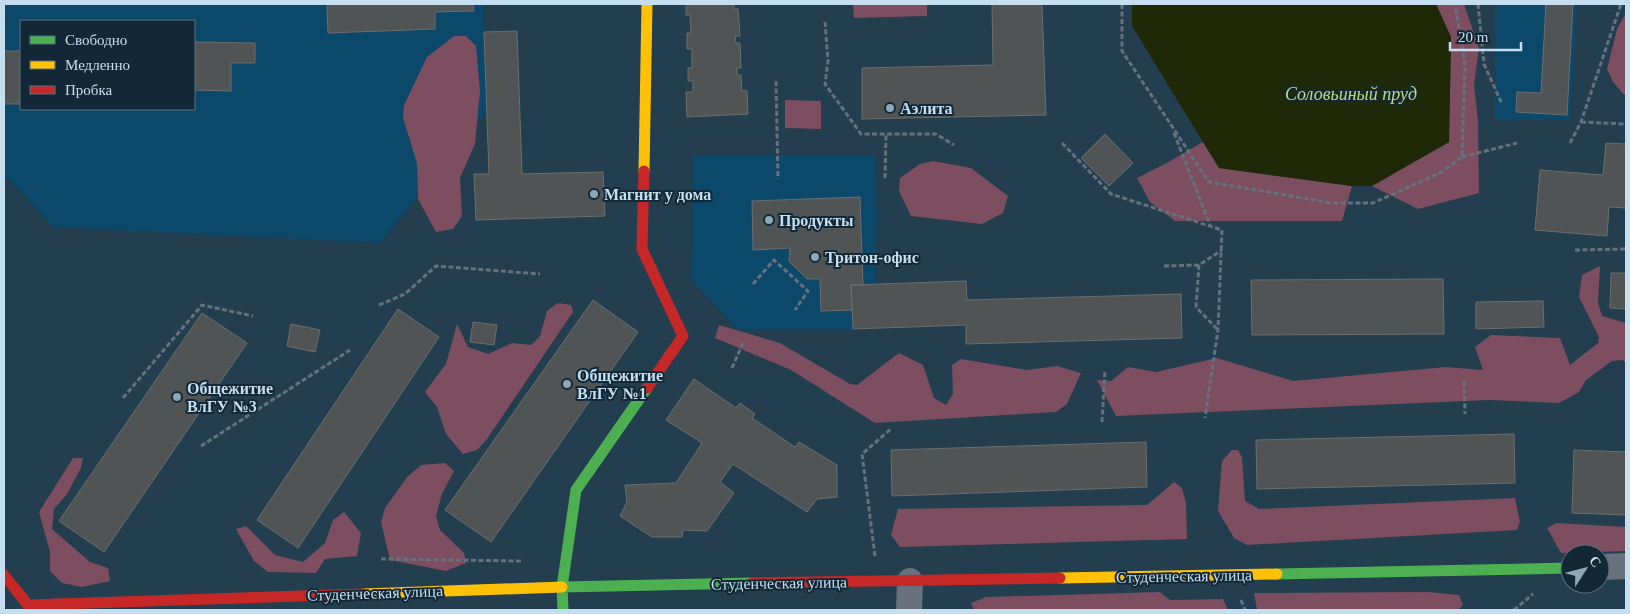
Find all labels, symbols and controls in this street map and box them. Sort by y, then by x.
legend [20,20,195,110]
scale bar [1450,20,1521,52]
text: 20 m [1458,29,1489,45]
text: Свободно [65,32,127,48]
text: Медленно [65,57,130,73]
text: Пробка [65,82,113,98]
water label: Соловьиный пруд [1285,84,1417,104]
place label: Аэлита [900,100,952,117]
marker: Аэлита [884,102,896,114]
place label: Магнит у дома [604,186,711,204]
marker: Магнит у дома [588,188,600,200]
place label: Продукты [779,212,854,230]
marker: Продукты [763,214,775,226]
place label: Тритон-офис [825,249,919,267]
marker: Тритон-офис [809,251,821,263]
place label: Общежитие ВлГУ №1 [577,367,663,402]
marker: Общежитие ВлГУ №1 [561,378,573,390]
place label: Общежитие ВлГУ №3 [187,380,273,415]
marker: Общежитие ВлГУ №3 [171,391,183,403]
north arrow [1560,544,1610,594]
text: С [1586,553,1604,570]
street label: Студенческая улица [1116,566,1252,587]
street label: Студенческая улица [711,573,847,594]
street label: Студенческая улица [307,582,443,605]

